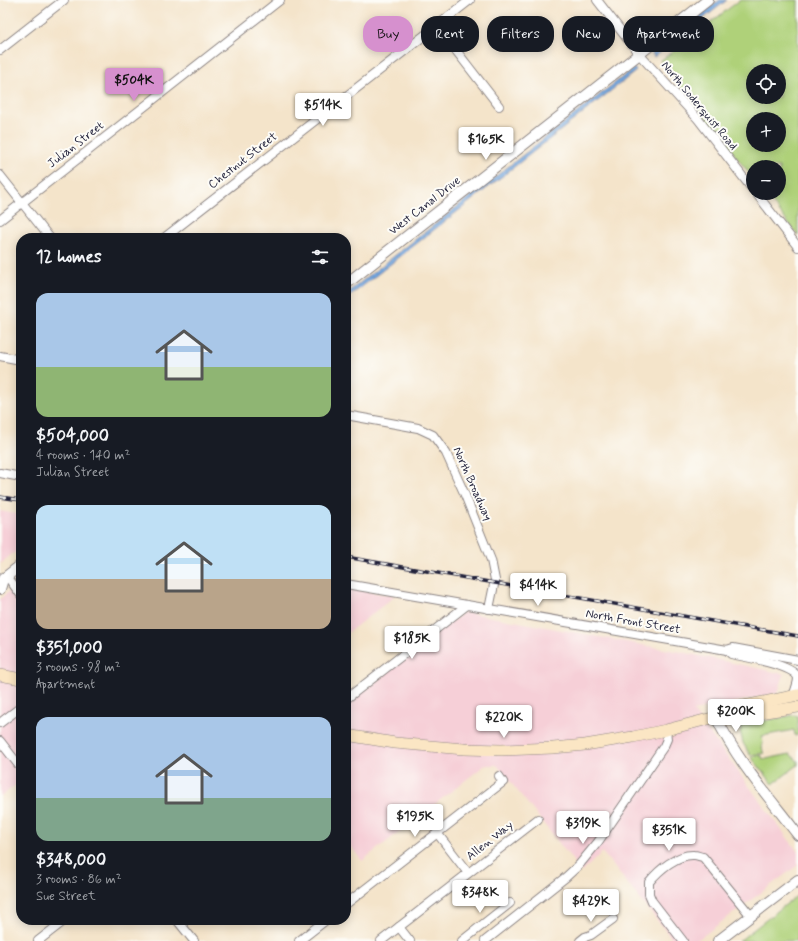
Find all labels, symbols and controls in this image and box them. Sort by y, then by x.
chip: Buy [363,16,413,52]
chip: Rent [421,16,479,52]
chip: Filters [487,16,554,52]
chip: New [562,16,615,52]
chip: Apartment [623,16,714,52]
street label: North Soderquist Road [657,58,741,154]
map controls [746,64,786,200]
button: locate [746,64,786,104]
pin: $504K [106,68,162,102]
text: $504K [114,72,154,89]
pin: $514K [295,93,351,127]
text: $514K [304,97,342,114]
button: + [746,112,786,152]
street label: Julian Street [45,118,108,172]
pin: $165K [458,127,514,161]
street label: Chestnut Street [205,129,281,193]
text: $165K [467,131,505,148]
button: − [746,160,786,200]
street label: West Canal Drive [386,173,464,239]
text: 12 homes [36,246,102,268]
icon: filters [309,246,331,268]
icon: home [148,319,220,391]
text: $504,000 [36,425,109,447]
street label: North Broadway [449,445,495,523]
text: 4 rooms · 140 m² [36,447,130,464]
text: Julian Street [36,464,109,481]
icon: home [148,531,220,603]
pin: $414K [510,573,566,607]
text: $414K [519,577,557,594]
street label: North Front Street [584,606,682,638]
pin: $185K [384,626,440,660]
text: $185K [394,630,431,647]
text: $351,000 [36,637,103,659]
text: 3 rooms · 98 m² [36,659,121,676]
text: Apartment [36,676,95,693]
pin: $200K [708,699,764,733]
text: $200K [717,703,755,720]
pin: $220K [476,705,532,739]
text: $220K [485,709,523,726]
icon: home [148,743,220,815]
pin: $195K [387,804,443,838]
text: $195K [396,808,434,825]
pin: $319K [555,811,611,845]
text: $319K [565,815,601,832]
street label: Allen Way [463,818,517,864]
pin: $351K [641,818,697,852]
text: $351K [652,822,686,839]
text: $348,000 [36,849,106,871]
text: 3 rooms · 86 m² [36,871,122,888]
pin: $348K [452,880,508,914]
text: $348K [461,884,499,901]
text: Sue Street [36,888,96,905]
pin: $429K [563,889,619,923]
text: $429K [572,893,610,910]

